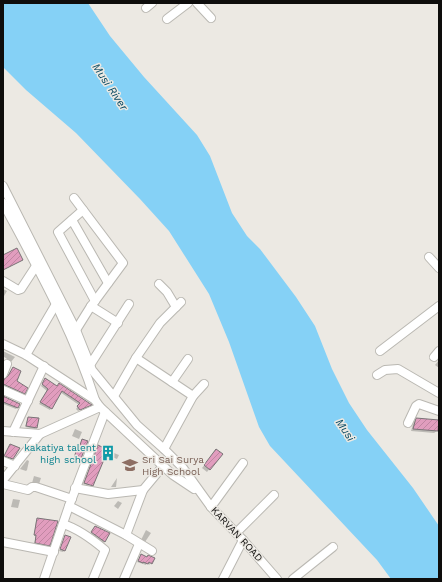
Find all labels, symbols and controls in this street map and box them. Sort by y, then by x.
water label: Musi River [90,61,131,114]
water label: Musi [333,416,358,445]
place label: kakatiya talent high school [24,442,97,465]
building icon: kakatiya talent high school [99,444,117,462]
place label: Sri Sai Surya High School [142,454,204,477]
school or university icon: Sri Sai Surya High School [121,456,139,474]
street label: KARVAN ROAD [209,504,265,564]

